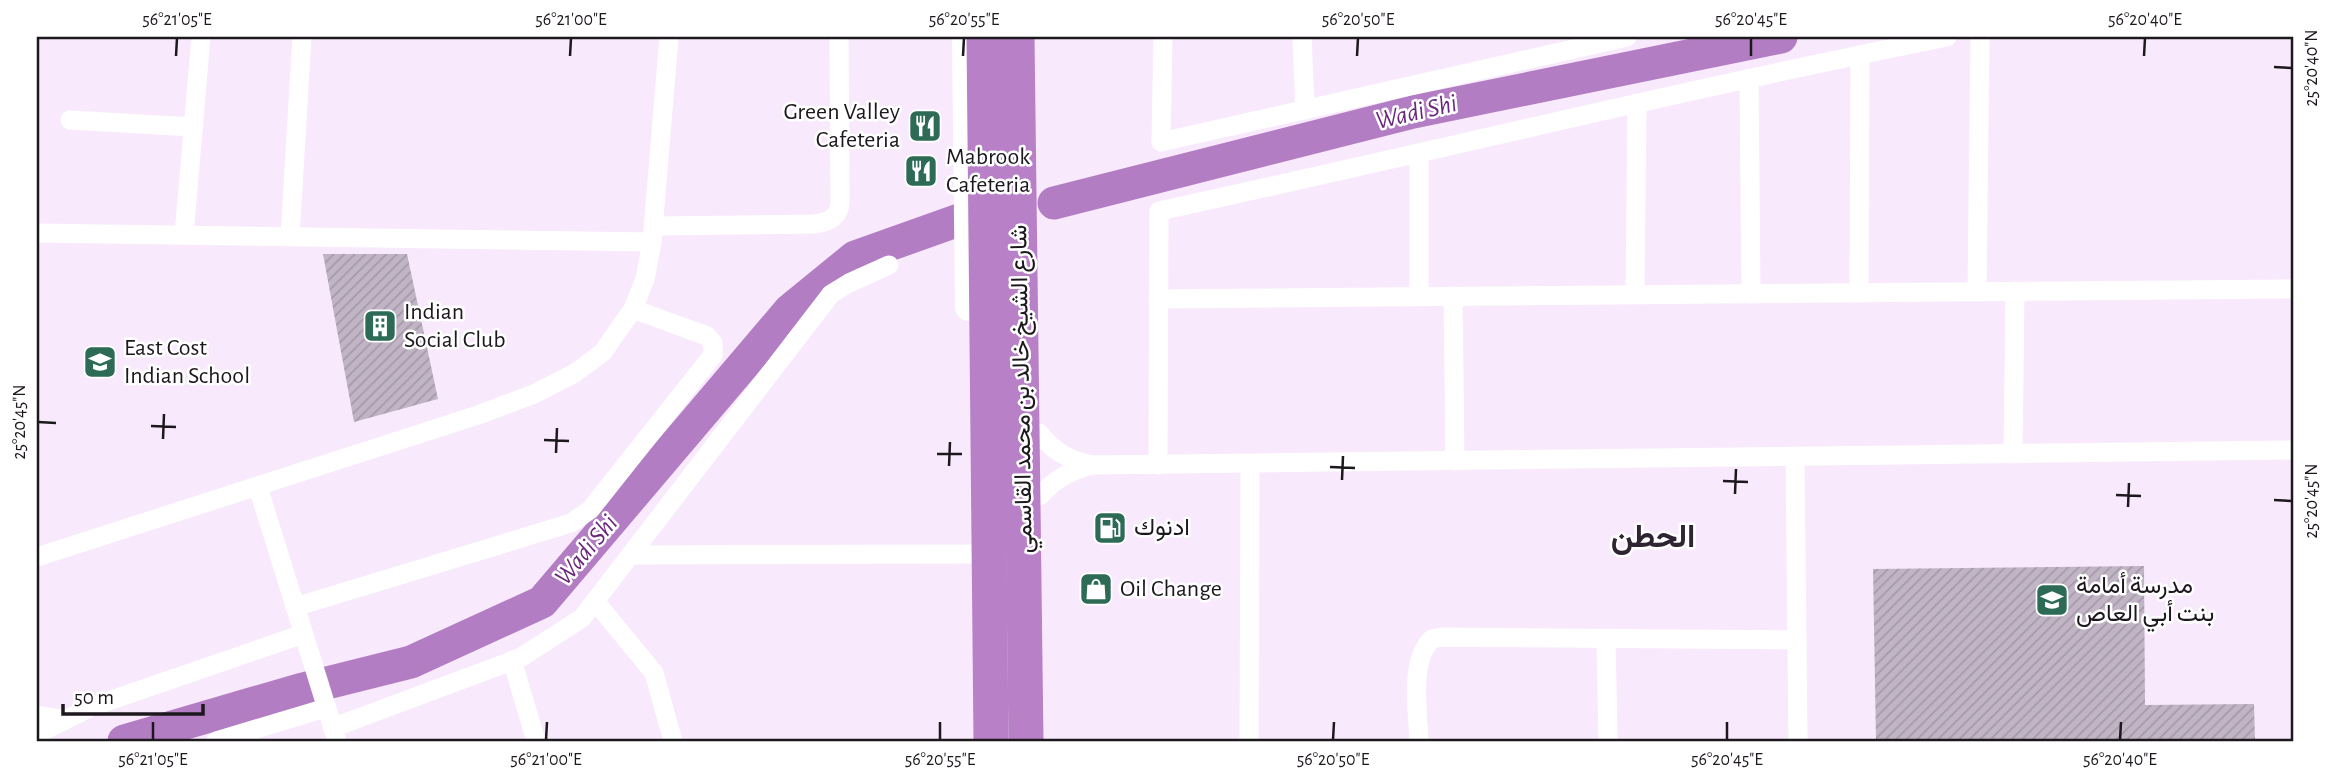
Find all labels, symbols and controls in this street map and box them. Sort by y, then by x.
text: 56°21'05"E [142,11,212,29]
text: 56°21'00"E [535,11,607,29]
text: 56°20'55"E [929,11,1000,29]
text: 56°20'50"E [1322,11,1395,29]
text: 56°20'45"E [1715,11,1787,29]
text: 56°20'40"E [2108,11,2182,29]
text: 25°20'40"N [2303,29,2321,107]
water label: Wadi Shi [1373,90,1459,134]
place label: Green Valley Cafeteria [783,100,900,152]
restaurant icon: Green Valley Cafeteria [906,107,944,145]
place label: Mabrook Cafeteria [946,145,1030,197]
restaurant icon: Mabrook Cafeteria [902,152,940,190]
street label: شارع الشيخ خالد بن محمد القاسمي [1007,224,1043,554]
place label: Indian Social Club [404,300,506,352]
building icon: Indian Social Club [361,307,399,345]
place label: East Cost Indian School [124,336,250,388]
school or university icon: East Cost Indian School [81,343,119,381]
text: 25°20'45"N [11,384,29,460]
text: 25°20'45"N [2303,463,2321,539]
fuel station icon: ادنوك [1091,509,1129,547]
water label: Wadi Shi [550,510,623,590]
place label: ادنوك [1134,516,1190,542]
district label: الحطن [1611,521,1695,555]
shop icon: Oil Change [1077,570,1115,608]
place label: مدرسة أمامة بنت أبي العاص [2076,571,2214,632]
place label: Oil Change [1120,577,1222,601]
school or university icon: مدرسة أمامة بنت أبي العاص [2033,581,2071,619]
scale bar [63,673,203,717]
text: 50 m [74,687,114,708]
text: 56°21'05"E [118,751,188,769]
text: 56°21'00"E [510,751,582,769]
text: 56°20'55"E [905,751,976,769]
text: 56°20'50"E [1297,751,1370,769]
text: 56°20'45"E [1691,751,1763,769]
text: 56°20'40"E [2083,751,2157,769]

